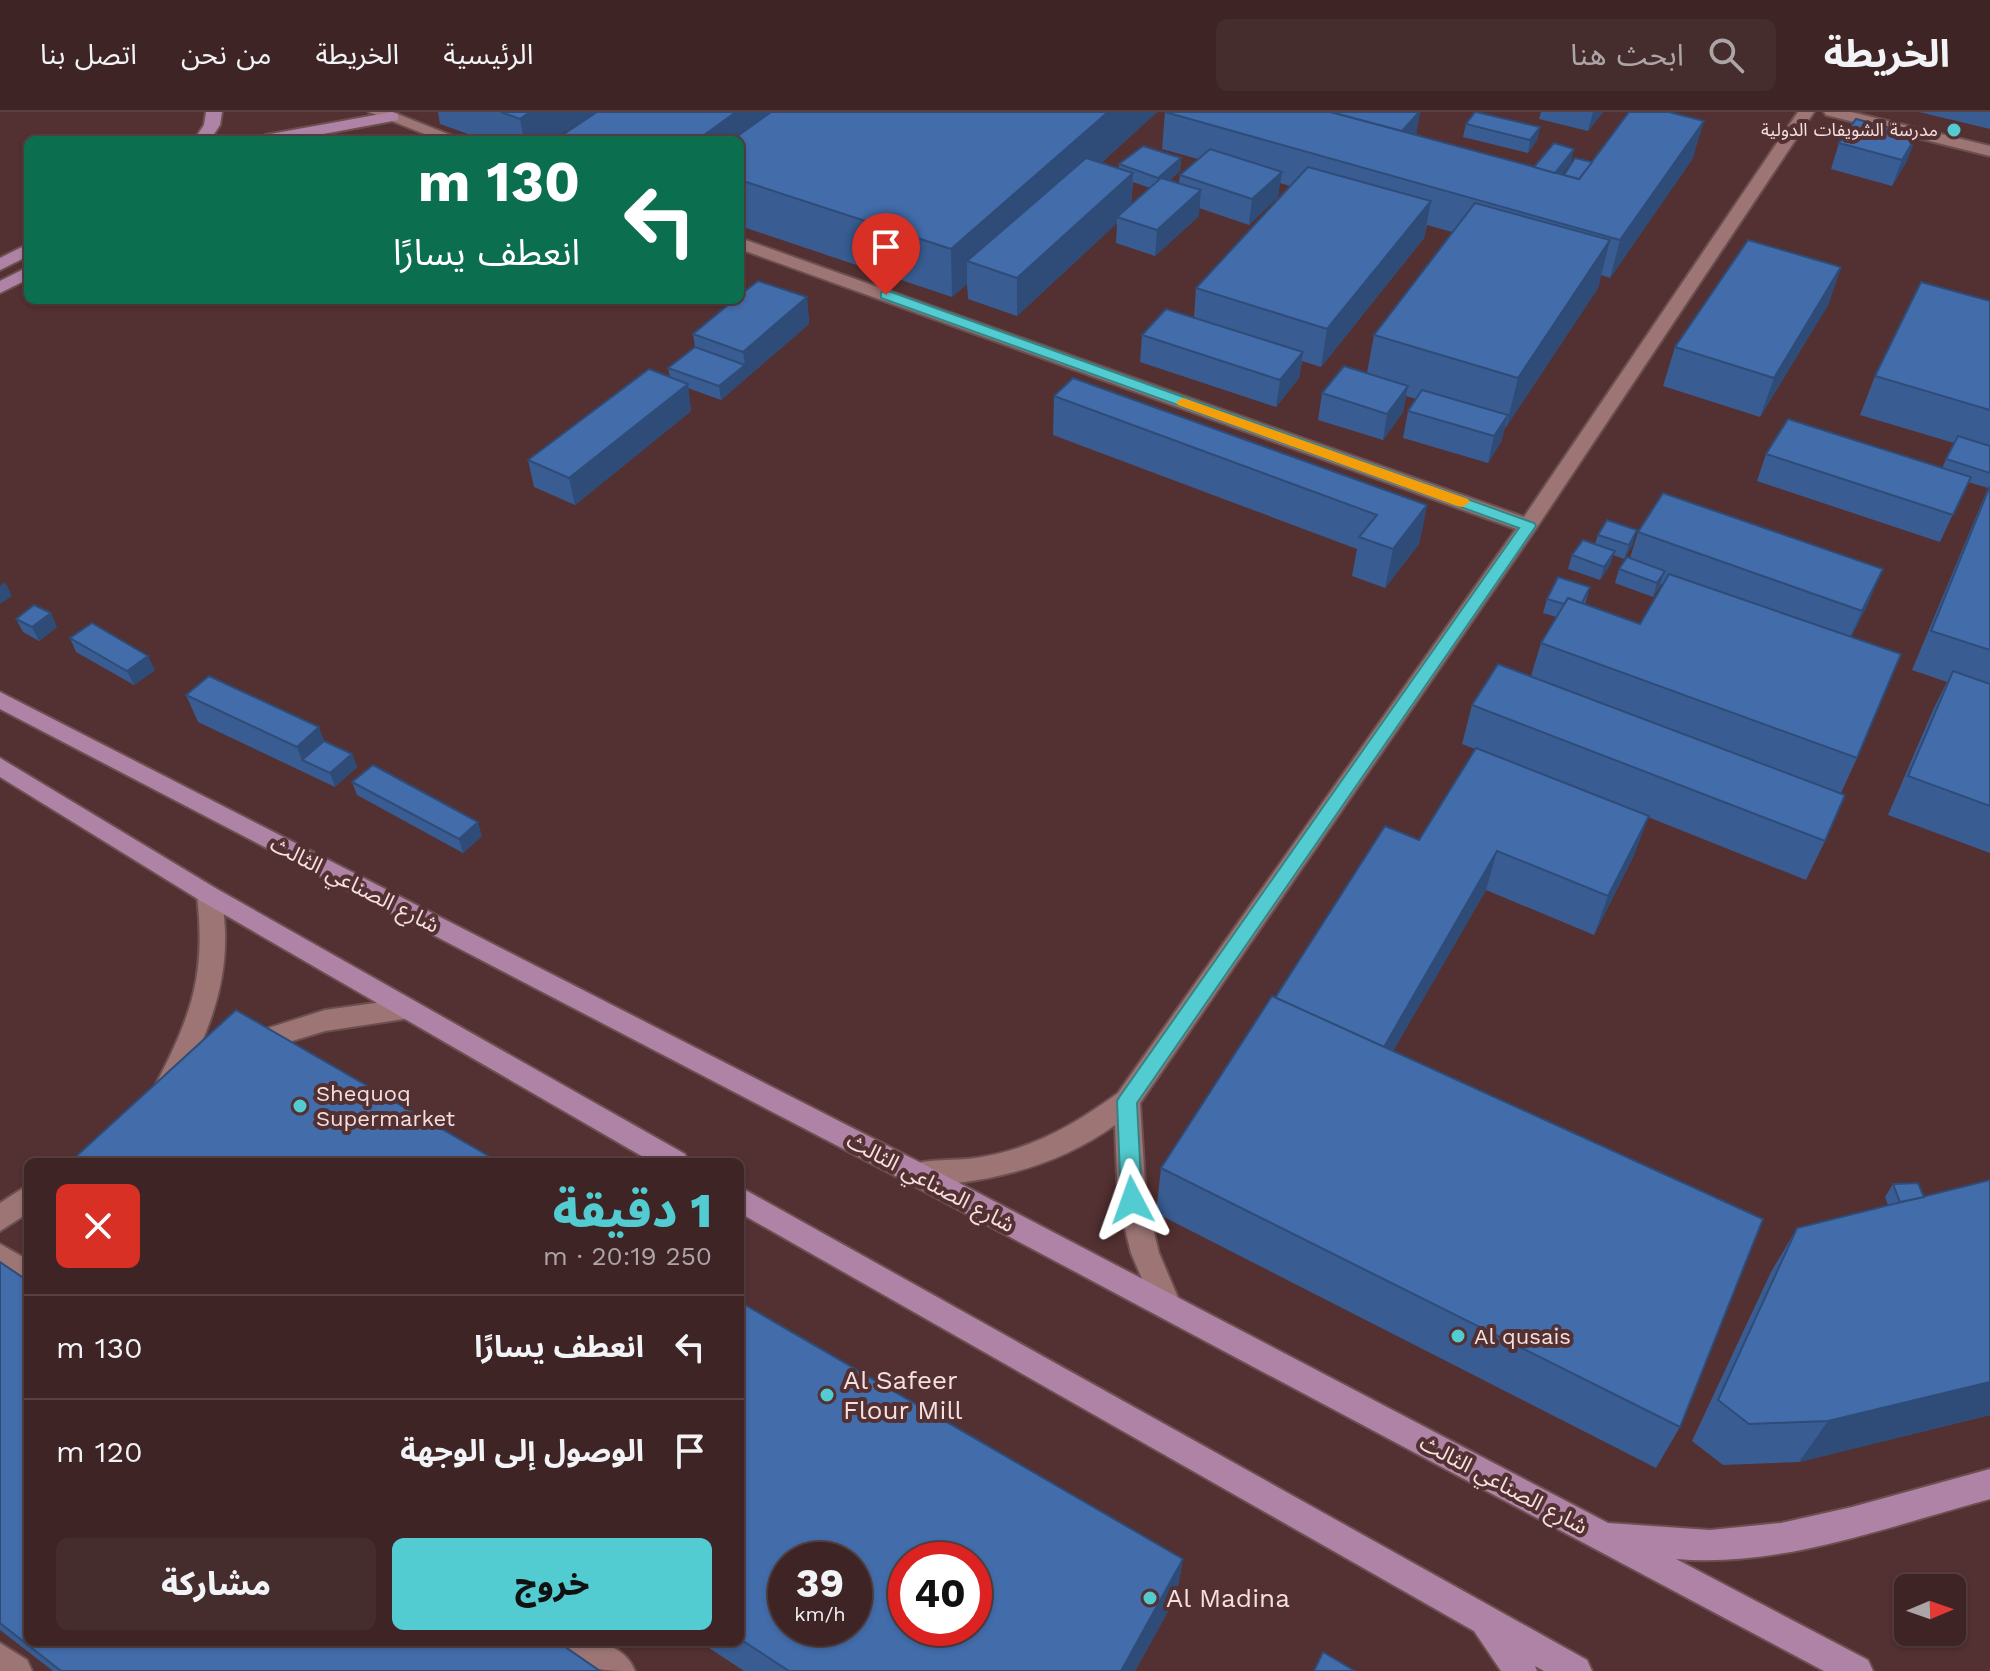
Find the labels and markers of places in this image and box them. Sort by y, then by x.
place label: مدرسة الشويفات الدولية [1761,119,1938,141]
marker: مدرسة الشويفات الدولية [1945,121,1963,139]
pin [852,213,920,295]
place label: Shequoq Supermarket [316,1081,455,1131]
marker: Shequoq Supermarket [291,1097,309,1115]
place label: Al qusais [1474,1324,1571,1349]
marker: Al qusais [1449,1327,1467,1345]
place label: Al Safeer Flour Mill [843,1365,962,1425]
marker: Al Safeer Flour Mill [818,1386,836,1404]
place label: Al Madina [1166,1583,1290,1613]
marker: Al Madina [1141,1589,1159,1607]

